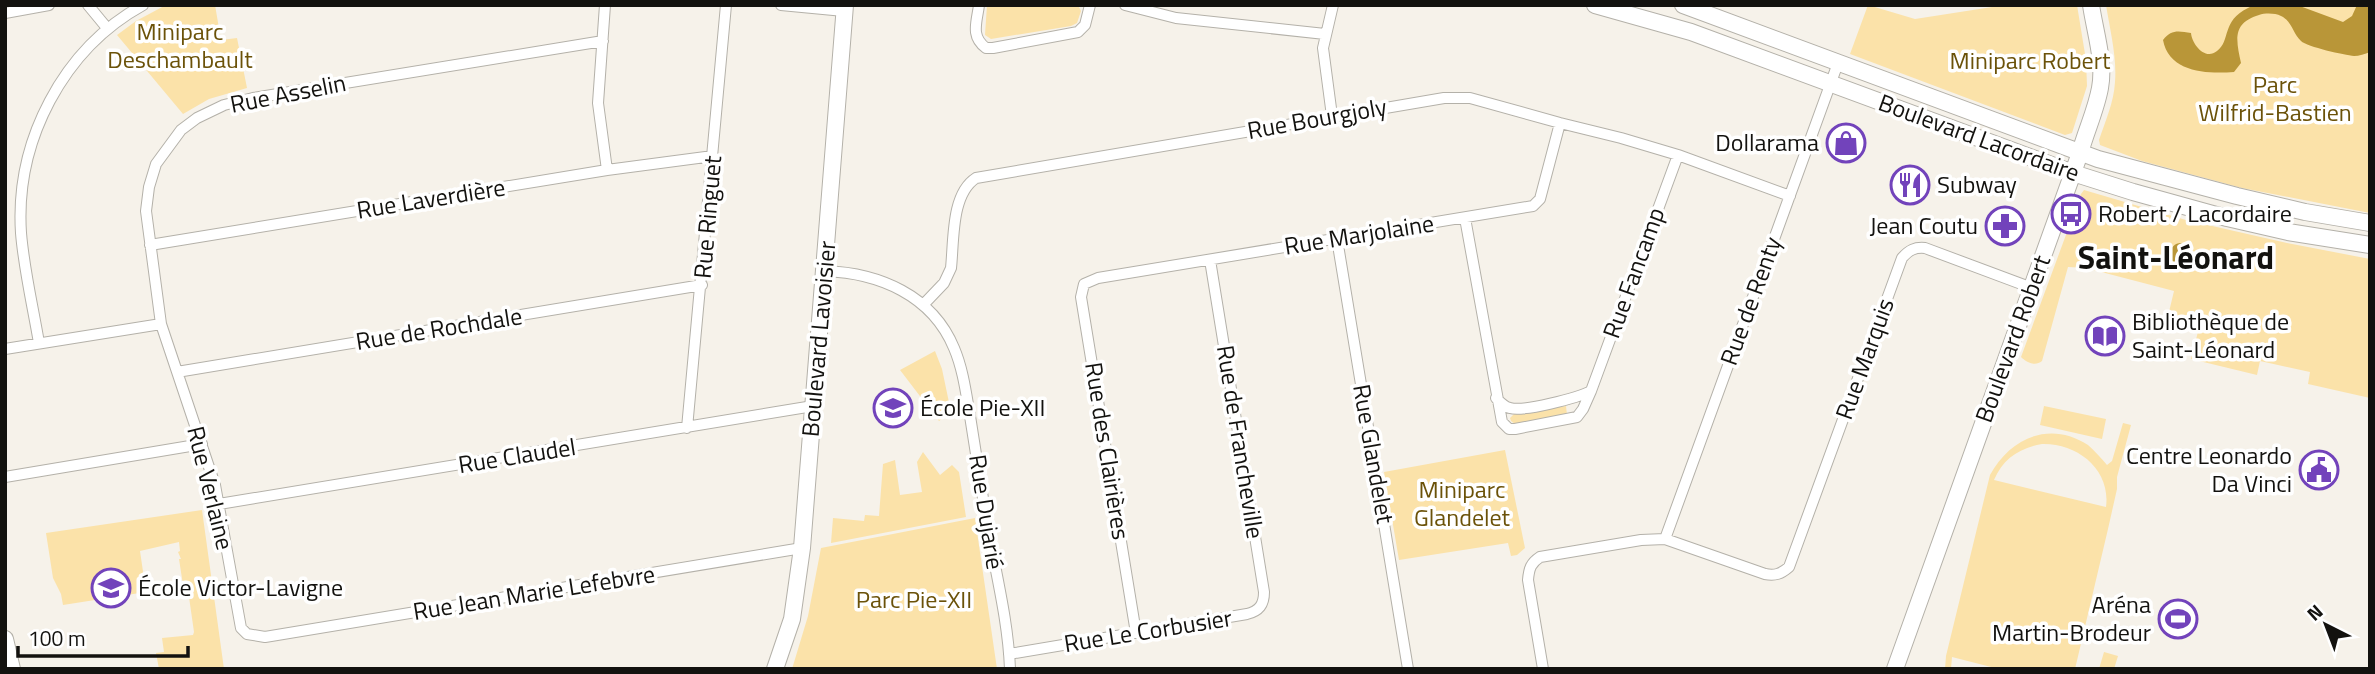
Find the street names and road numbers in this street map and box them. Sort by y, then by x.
street label: Rue Asselin [227,64,349,122]
street label: Boulevard Lacordaire [1874,84,2085,190]
street label: Rue Bourgjoly [1244,88,1390,148]
street label: Rue Ringuet [684,153,730,280]
street label: Rue Laverdière [354,169,508,228]
street label: Rue Fancamp [1593,202,1673,343]
street label: Rue Marjolaine [1281,204,1436,264]
street label: Rue de Renty [1710,231,1790,370]
street label: Boulevard Lavoisier [792,239,844,438]
street label: Boulevard Robert [1965,249,2059,427]
street label: Rue Marquis [1825,293,1903,424]
street label: Rue de Rochdale [353,297,525,359]
street label: Rue de Francheville [1208,342,1274,541]
street label: Rue des Clairières [1076,360,1140,542]
street label: Rue Glandelet [1344,381,1404,527]
street label: Rue Verlaine [178,422,244,553]
street label: Rue Claudel [455,428,578,482]
street label: Rue Dujarié [960,452,1014,572]
street label: Rue Jean Marie Lefebvre [410,555,657,629]
street label: Rue Le Corbusier [1061,599,1234,661]

